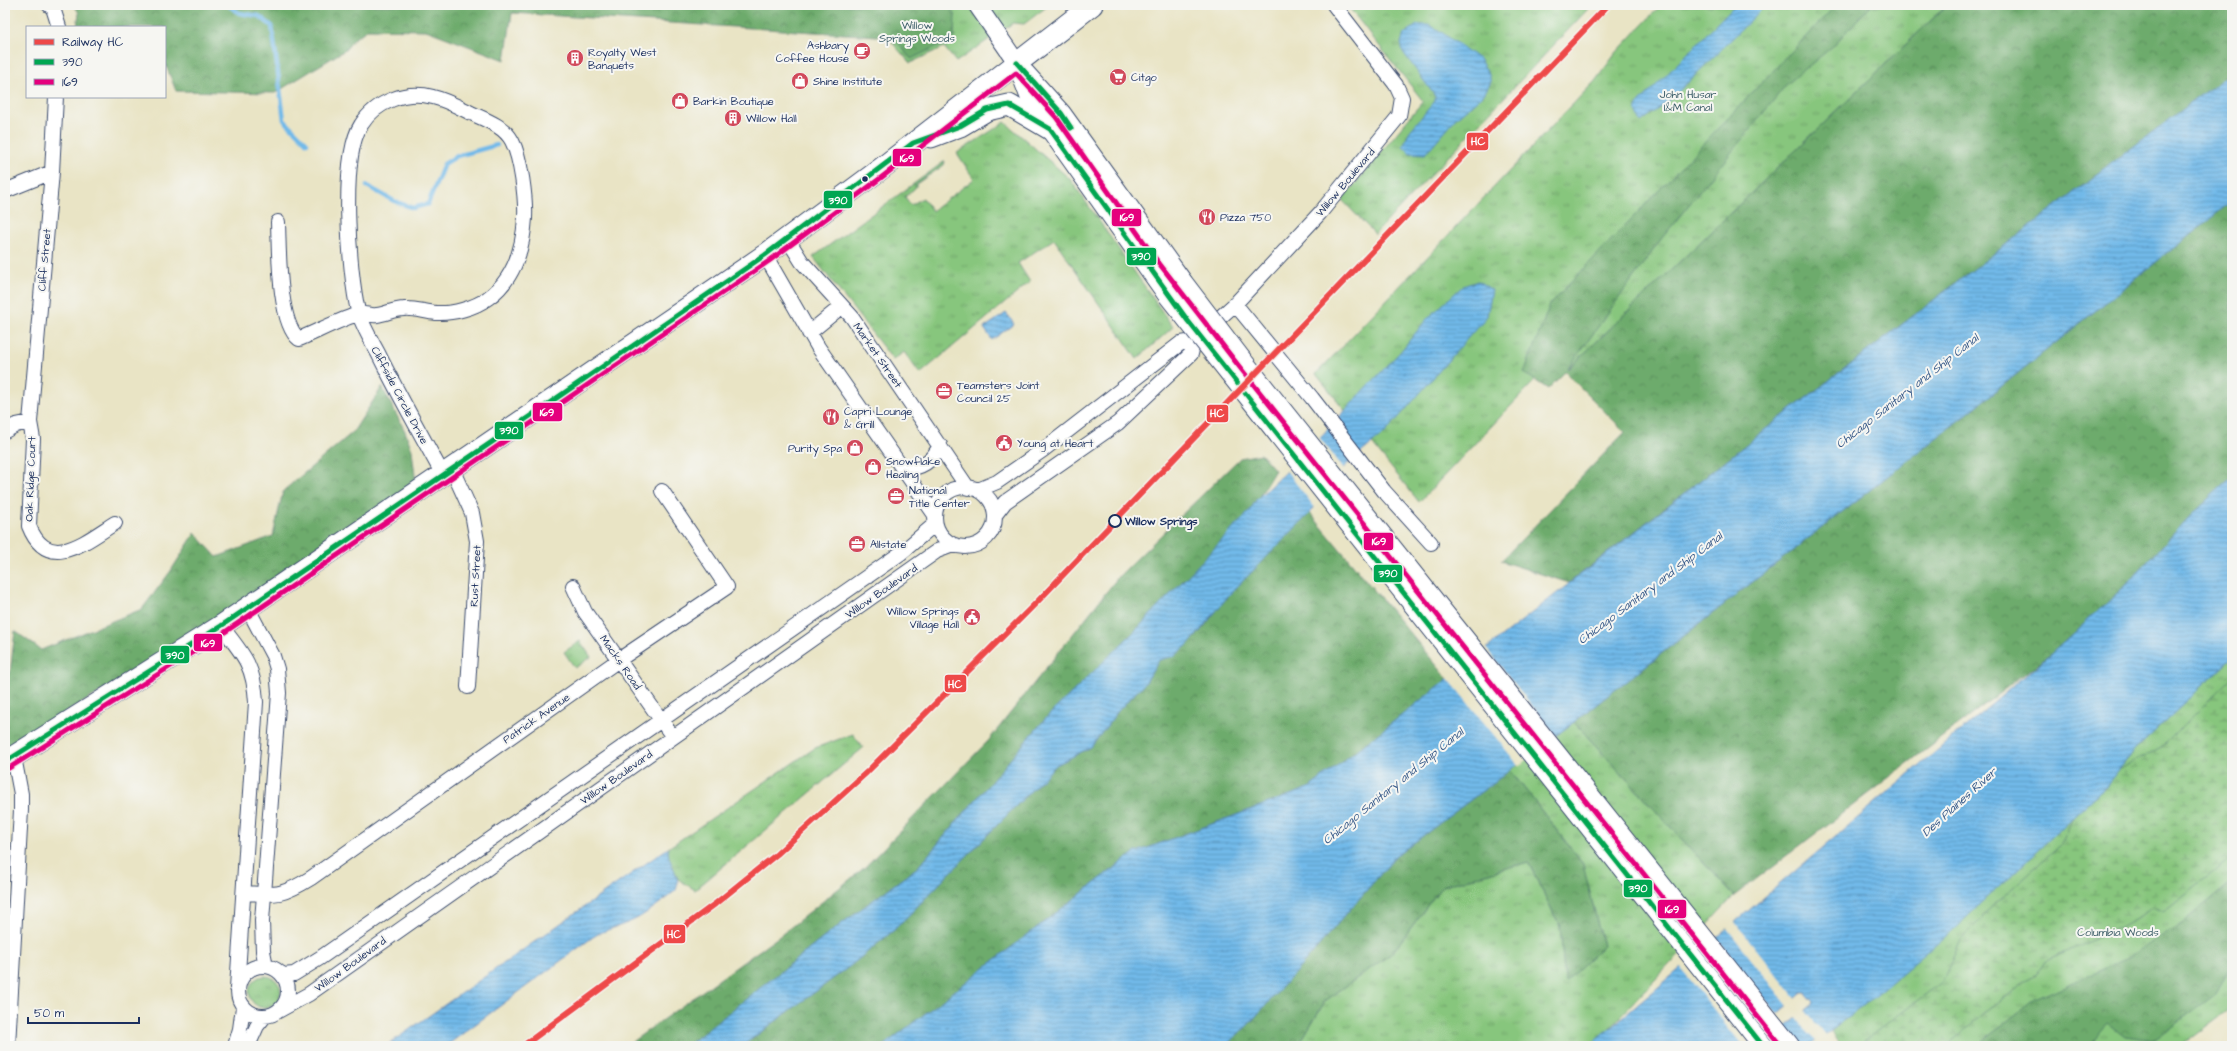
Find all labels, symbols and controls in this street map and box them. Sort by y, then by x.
park label: Willow Springs Woods [879,18,955,47]
legend [26,26,166,98]
text: Railway HC [62,34,124,52]
place label: Ashbary Coffee House [776,38,849,66]
cafe icon: Ashbary Coffee House [852,41,872,61]
place label: Royalty West Banquets [588,45,657,73]
building icon: Royalty West Banquets [565,48,585,68]
text: 390 [62,54,83,71]
supermarket icon: Citgo [1108,67,1128,87]
place label: Citgo [1131,70,1158,86]
shop icon: Shine Institute [790,71,810,91]
text: 169 [62,74,78,91]
place label: Shine Institute [813,74,882,89]
park label: John Husar I&M Canal [1660,87,1716,115]
shop icon: Barkin Boutique [670,91,690,111]
place label: Barkin Boutique [693,94,774,109]
building icon: Willow Hall [723,108,743,128]
place label: Willow Hall [746,111,797,126]
line badge: HC [1466,132,1489,151]
text: HC [1470,134,1485,149]
street label: Willow Boulevard [1312,145,1379,220]
line badge: 169 [892,148,922,167]
text: 169 [900,151,914,166]
unlabelled marker [860,174,870,184]
line badge: 390 [823,190,853,209]
text: 390 [828,193,847,208]
restaurant icon: Pizza 750 [1197,207,1217,227]
line badge: 169 [1111,208,1142,227]
text: 169 [1120,210,1134,225]
place label: Pizza 750 [1220,210,1271,225]
street label: Cliff Street [34,228,55,292]
line badge: 390 [1126,247,1157,266]
text: 390 [1131,249,1150,264]
street label: Market Street [850,320,906,391]
water label: Chicago Sanitary and Ship Canal [1832,329,1985,453]
street label: Cliffside Circle Drive [367,344,432,447]
place label: Teamsters Joint Council 25 [957,378,1040,406]
office icon: Teamsters Joint Council 25 [934,381,954,401]
line badge: 169 [532,402,563,422]
place label: Capri Lounge & Grill [844,404,912,432]
line badge: HC [1206,404,1229,423]
text: 169 [540,405,554,420]
text: HC [1209,406,1224,421]
restaurant icon: Capri Lounge & Grill [821,407,841,427]
line badge: 390 [494,421,524,440]
text: 390 [499,423,518,438]
public building icon: Young at Heart [994,433,1014,453]
street label: Oak Ridge Court [22,436,41,522]
place label: Young at Heart [1017,436,1094,452]
shop icon: Purity Spa [845,438,865,458]
place label: Purity Spa [788,441,842,457]
place label: Snowflake Healing [886,454,940,483]
shop icon: Snowflake Healing [863,457,883,477]
place label: National Title Center [909,483,970,511]
office icon: National Title Center [886,486,906,506]
marker: Willow Springs [1108,514,1122,528]
place label: Willow Springs [1124,514,1198,531]
water label: Chicago Sanitary and Ship Canal [1575,527,1728,649]
line badge: 169 [1363,532,1394,551]
office icon: Allstate [847,534,867,554]
text: 169 [1372,534,1386,549]
place label: Allstate [870,537,907,552]
street label: Rust Street [466,544,485,607]
street label: Willow Boulevard [842,561,921,622]
line badge: 390 [1373,564,1403,583]
text: 390 [1378,566,1397,581]
place label: Willow Springs Village Hall [886,604,959,633]
public building icon: Willow Springs Village Hall [962,607,982,627]
street label: Macks Road [596,632,645,693]
line badge: 169 [193,633,223,652]
text: 169 [201,636,215,651]
line badge: 390 [160,645,190,664]
text: 390 [165,648,184,663]
line badge: HC [944,674,967,693]
text: HC [947,677,962,692]
street label: Patrick Avenue [500,690,573,747]
water label: Chicago Sanitary and Ship Canal [1319,723,1470,849]
street label: Willow Boulevard [577,747,656,808]
water label: Des Plaines River [1918,763,2002,841]
line badge: 390 [1623,879,1653,898]
text: 390 [1628,881,1647,896]
line badge: 169 [1657,899,1687,919]
text: 169 [1665,902,1679,917]
line badge: HC [663,924,686,944]
park label: Columbia Woods [2077,925,2159,940]
text: HC [666,927,681,942]
street label: Willow Boulevard [311,933,389,996]
scale bar [28,999,139,1025]
text: 50 m [34,1005,65,1022]

